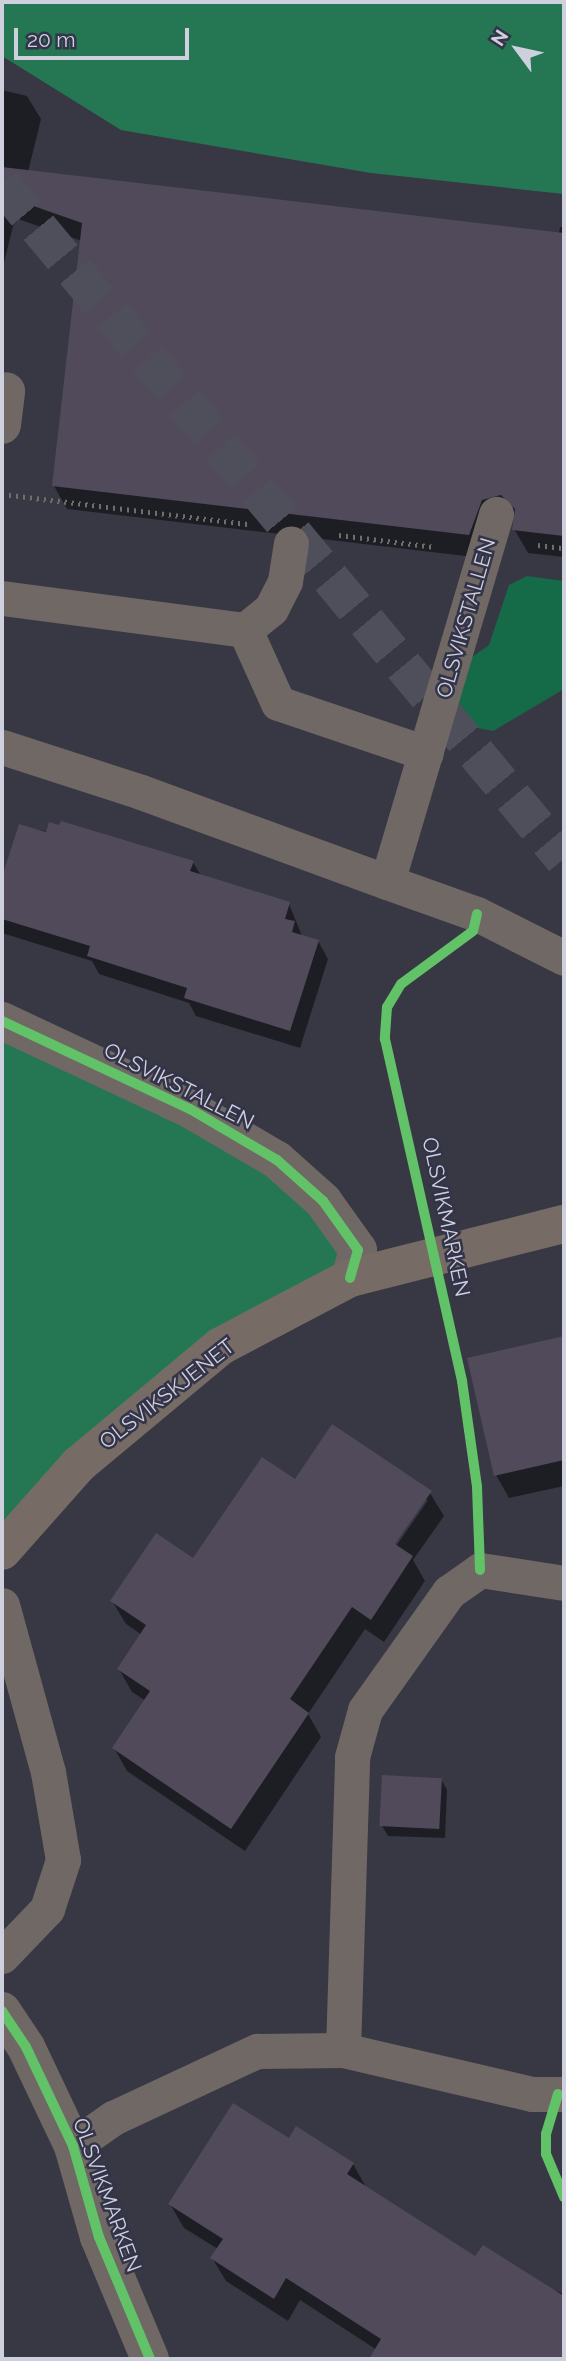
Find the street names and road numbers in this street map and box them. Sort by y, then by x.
street label: OLSVIKSTALLEN [431,535,501,701]
street label: OLSVIKSTALLEN [100,1037,258,1135]
street label: OLSVIKMARKEN [417,1135,475,1299]
street label: OLSVIKSKJENET [94,1333,240,1455]
street label: OLSVIKMARKEN [67,2114,147,2276]

